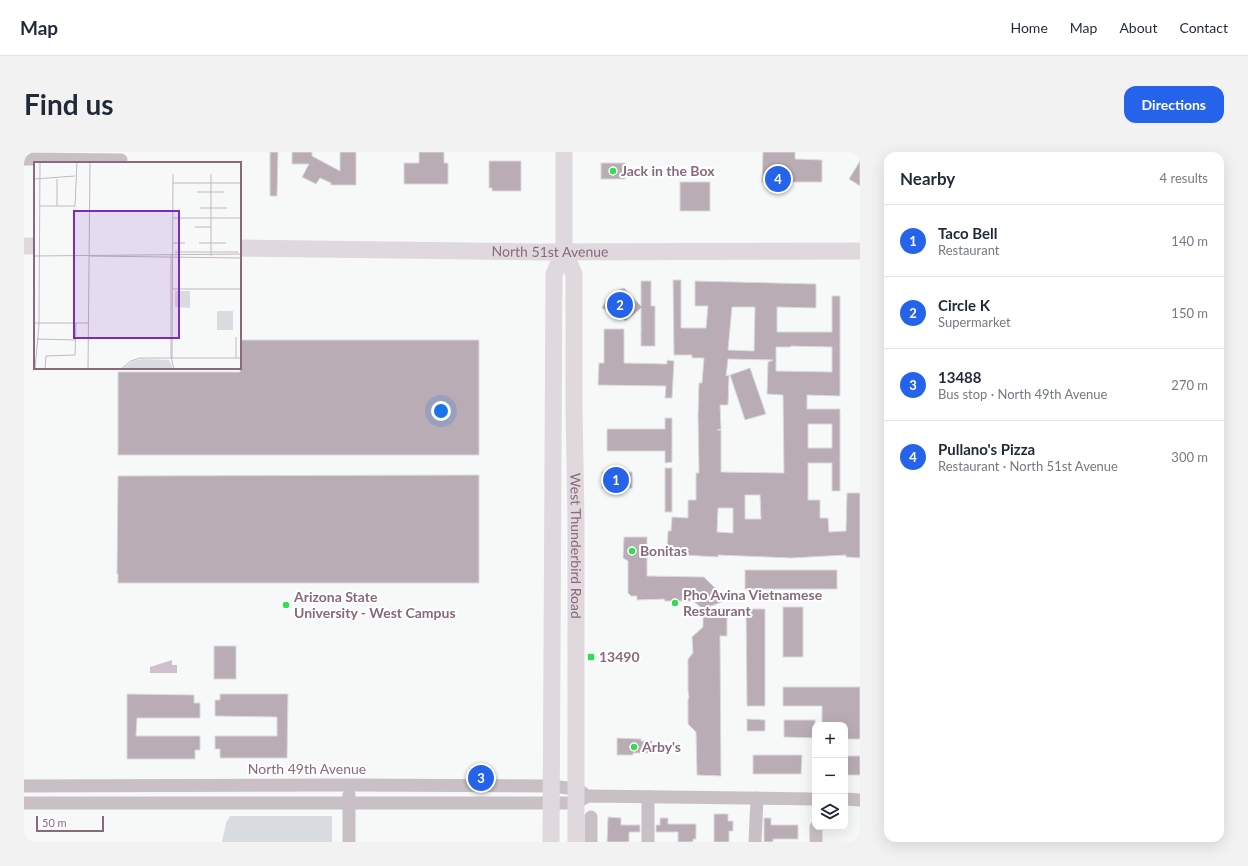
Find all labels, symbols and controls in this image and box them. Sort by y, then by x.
text: Map [20,16,58,39]
text: Home [1010,19,1048,36]
text: Map [1070,19,1097,36]
text: About [1119,19,1157,36]
text: Contact [1179,19,1228,36]
button: Directions [1124,86,1224,123]
text: Find us [24,87,114,121]
inset map [34,162,241,369]
place label: Jack in the Box [621,162,715,179]
pin: 4 [765,164,791,194]
marker: Jack in the Box [608,166,618,176]
text: Nearby [900,168,955,189]
text: 4 results [1160,170,1208,186]
text: Taco Bell [938,224,998,242]
text: 1 [909,233,917,249]
text: 140 m [1171,233,1208,249]
street label: North 51st Avenue [491,242,608,260]
text: Restaurant [938,242,1000,258]
pin: 2 [607,290,633,320]
text: Circle K [938,296,990,314]
text: 2 [909,305,917,321]
text: 150 m [1171,305,1208,321]
text: Supermarket [938,314,1011,330]
text: 13488 [938,368,982,386]
text: 3 [909,377,917,393]
text: 270 m [1171,377,1208,393]
text: Bus stop · North 49th Avenue [938,386,1107,402]
your location [431,401,451,421]
text: Pullano's Pizza [938,440,1035,458]
text: 4 [909,449,917,465]
text: 300 m [1171,449,1208,465]
text: Restaurant · North 51st Avenue [938,458,1118,474]
pin: 1 [603,465,629,495]
street label: West Thunderbird Road [567,473,585,619]
place label: Bonitas [640,542,687,559]
marker: Bonitas [627,546,637,556]
place label: Pho Avina Vietnamese Restaurant [683,586,823,619]
place label: Arizona State University - West Campus [293,588,456,621]
marker: Pho Avina Vietnamese Restaurant [670,598,680,608]
marker: Arizona State University - West Campus [281,600,291,610]
place label: 13490 [599,648,640,665]
marker: 13490 [586,652,596,662]
map controls [812,722,848,830]
button: + [812,722,848,758]
place label: Arby's [641,738,681,755]
marker: Arby's [629,742,639,752]
button: − [812,758,848,794]
street label: North 49th Avenue [248,760,366,777]
pin: 3 [468,763,494,793]
button: layers [812,794,848,830]
scale bar [36,814,104,833]
text: 50 m [42,816,67,829]

